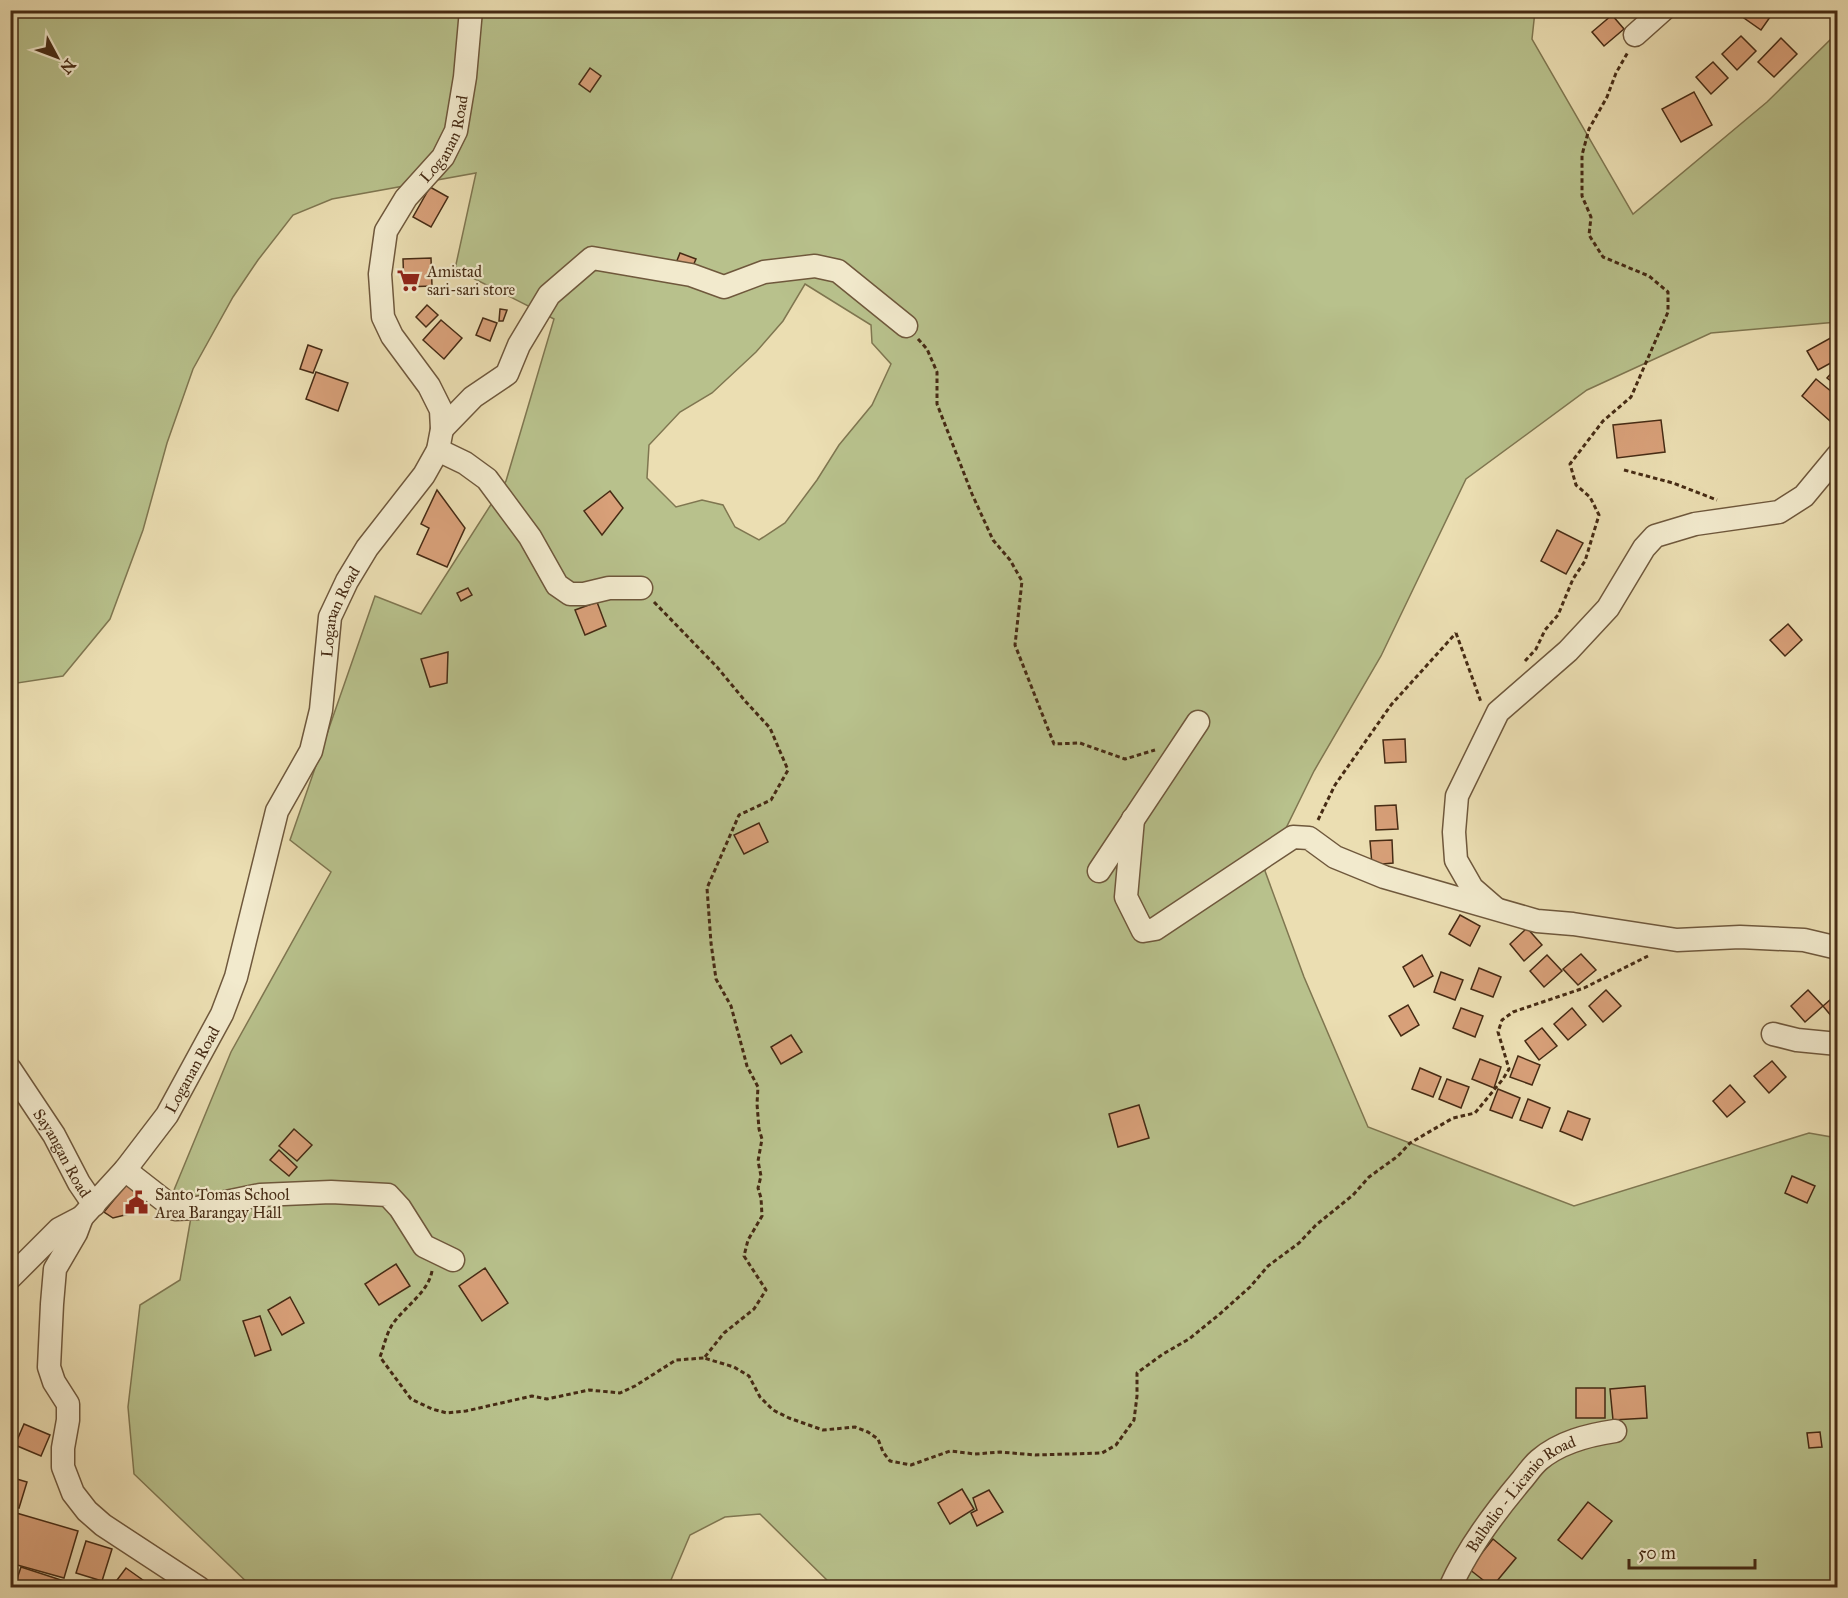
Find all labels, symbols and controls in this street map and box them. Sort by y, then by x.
north arrow [27,27,87,87]
text: N [56,55,80,78]
street label: Loganan Road [416,94,472,186]
place label: Amistad sari-sari store [426,262,516,299]
supermarket icon: Amistad sari-sari store [396,267,422,293]
street label: Loganan Road [317,563,364,658]
street label: Loganan Road [161,1023,224,1116]
street label: Sayangan Road [29,1105,95,1201]
place label: Santo Tomas School Area Barangay Hall [154,1185,290,1223]
public building icon: Santo Tomas School Area Barangay Hall [124,1190,150,1216]
street label: Balbalio - Licanio Road [1462,1432,1578,1556]
scale bar [1629,1532,1755,1570]
text: 50 m [1638,1542,1676,1564]

